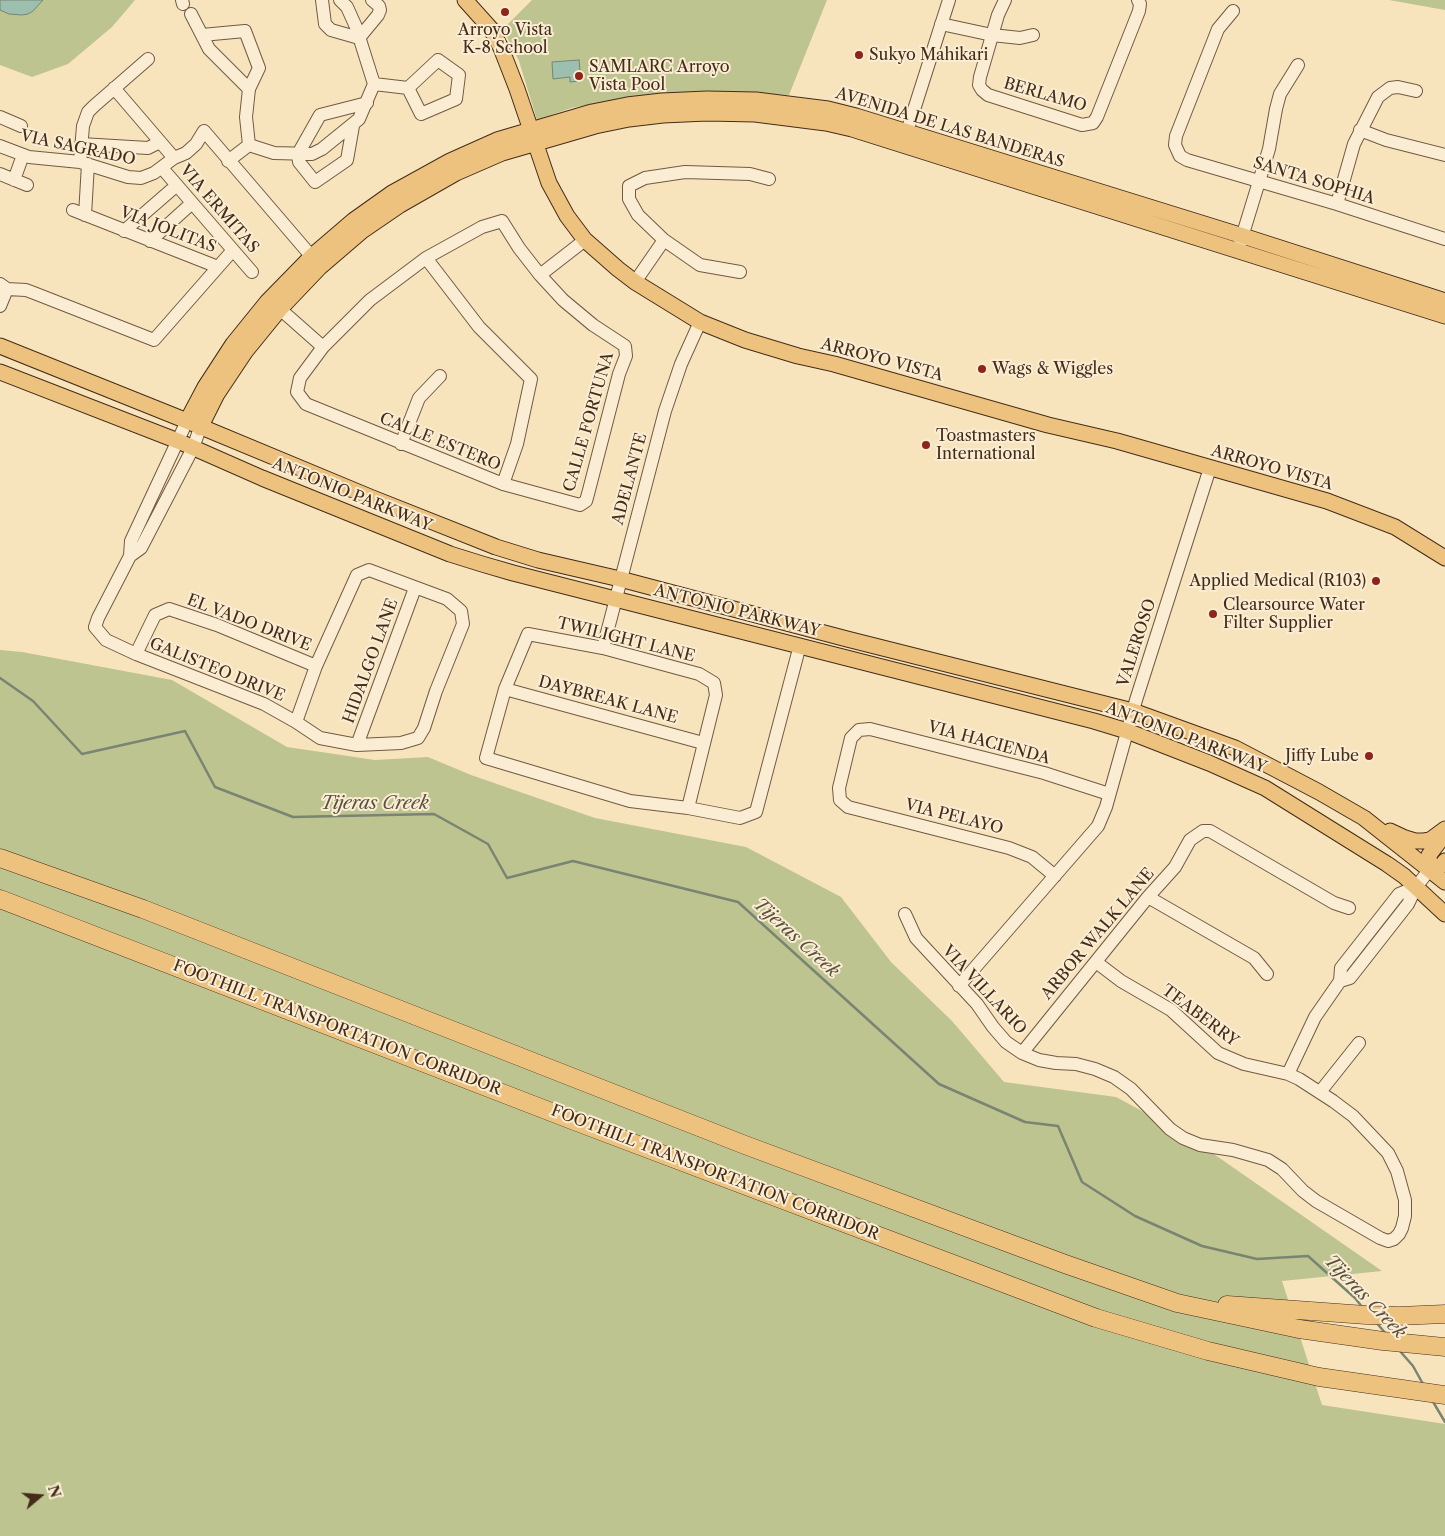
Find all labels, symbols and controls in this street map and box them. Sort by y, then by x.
marker: Arroyo Vista K-8 School [499,6,511,18]
place label: Arroyo Vista K-8 School [458,20,552,58]
place label: Sukyo Mahikari [869,45,988,65]
marker: Sukyo Mahikari [853,49,865,61]
place label: SAMLARC Arroyo Vista Pool [589,57,730,95]
marker: SAMLARC Arroyo Vista Pool [573,70,585,82]
street label: BERLAMO [1001,74,1089,116]
street label: AVENIDA DE LAS BANDERAS [833,84,1067,172]
street label: VIA SAGRADO [19,126,137,170]
street label: SANTA SOPHIA [1251,153,1377,209]
street label: VIA ERMITAS [175,161,263,257]
street label: VIA JOLITAS [117,203,219,257]
street label: ARROYO VISTA [819,334,945,386]
street label: CALLE FORTUNA [560,350,618,494]
place label: Wags & Wiggles [992,359,1113,379]
marker: Wags & Wiggles [976,363,988,375]
street label: CALLE ESTERO [377,409,503,475]
place label: Toastmasters International [936,426,1036,464]
street label: ADELANTE [609,431,651,527]
marker: Toastmasters International [920,439,932,451]
street label: ARROYO VISTA [1209,441,1335,495]
street label: ANTONIO PARKWAY [269,454,435,536]
place label: Applied Medical (R103) [1189,571,1366,591]
marker: Applied Medical (R103) [1370,575,1382,587]
street label: ANTONIO PARKWAY [652,581,822,641]
street label: EL VADO DRIVE [184,590,314,656]
place label: Clearsource Water Filter Supplier [1223,595,1365,633]
street label: HIDALGO LANE [339,596,403,726]
street label: VALEROSO [1114,597,1160,689]
marker: Clearsource Water Filter Supplier [1207,608,1219,620]
street label: TWILIGHT LANE [555,614,697,666]
street label: GALISTEO DRIVE [147,634,287,706]
street label: DAYBREAK LANE [536,672,680,728]
street label: ANTONIO PARKWAY [1103,698,1269,778]
street label: VIA HACIENDA [926,717,1052,769]
place label: Jiffy Lube [1285,746,1359,766]
marker: Jiffy Lube [1363,750,1375,762]
water label: Tijeras Creek [321,793,429,815]
street label: VIA PELAYO [903,796,1005,838]
street label: ARBOR WALK LANE [1037,864,1159,1004]
water label: Tijeras Creek [749,894,843,982]
street label: VIA VILLARIO [938,941,1030,1039]
street label: FOOTHILL TRANSPORTATION CORRIDOR [170,956,504,1100]
street label: TEABERRY [1158,981,1242,1051]
street label: FOOTHILL TRANSPORTATION CORRIDOR [548,1101,882,1245]
water label: Tijeras Creek [1320,1251,1410,1343]
north arrow [15,1471,65,1521]
text: N [44,1483,65,1500]

